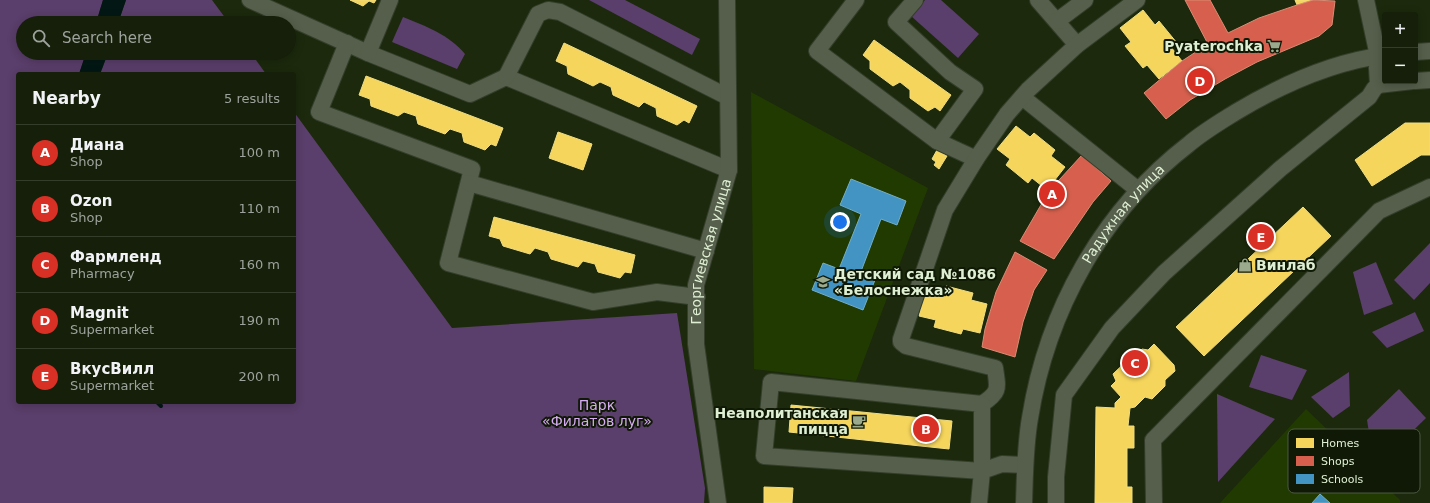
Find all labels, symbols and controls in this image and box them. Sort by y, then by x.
map controls [1382,12,1418,84]
button: + [1382,12,1418,48]
search box [16,16,296,60]
icon: search [30,27,52,49]
text: Search here [62,29,152,47]
place label: Pyaterochka [1164,38,1263,54]
supermarket icon: Pyaterochka [1266,38,1282,54]
button: − [1382,48,1418,84]
pin: D [1187,66,1213,96]
text: Nearby [32,88,101,108]
text: 5 results [224,91,280,106]
text: Диана [70,136,124,154]
text: A [40,145,50,160]
text: 100 m [238,145,280,160]
text: Shop [70,154,103,169]
street label: Радужная улица [1079,161,1167,266]
street label: Георгиевская улица [688,177,734,325]
pin: A [1039,179,1065,209]
text: Ozon [70,192,112,210]
text: B [40,201,50,216]
text: 110 m [238,201,280,216]
text: Shop [70,210,103,225]
your location [830,212,850,232]
pin: E [1248,222,1274,252]
text: Фармленд [70,248,162,266]
text: C [40,257,50,272]
text: 160 m [238,257,280,272]
shop icon: Винлаб [1237,257,1253,273]
place label: Винлаб [1256,257,1316,273]
text: Pharmacy [70,266,135,281]
place label: Детский сад №1086 «Белоснежка» [834,266,996,298]
school or university icon: Детский сад №1086 «Белоснежка» [815,274,831,290]
text: Magnit [70,304,129,322]
text: D [40,313,50,328]
text: 190 m [238,313,280,328]
text: Supermarket [70,322,154,337]
pin: C [1122,348,1148,378]
text: ВкусВилл [70,360,154,378]
text: E [41,369,49,384]
text: 200 m [238,369,280,384]
text: Supermarket [70,378,154,393]
park label: Парк «Филатов луг» [542,397,652,429]
place label: Неаполитанская пицца [715,405,848,437]
cafe icon: Неаполитанская пицца [851,413,867,429]
pin: B [913,414,939,444]
legend [1288,429,1420,493]
text: Homes [1321,437,1359,450]
text: Shops [1321,455,1355,468]
text: Schools [1321,473,1364,486]

